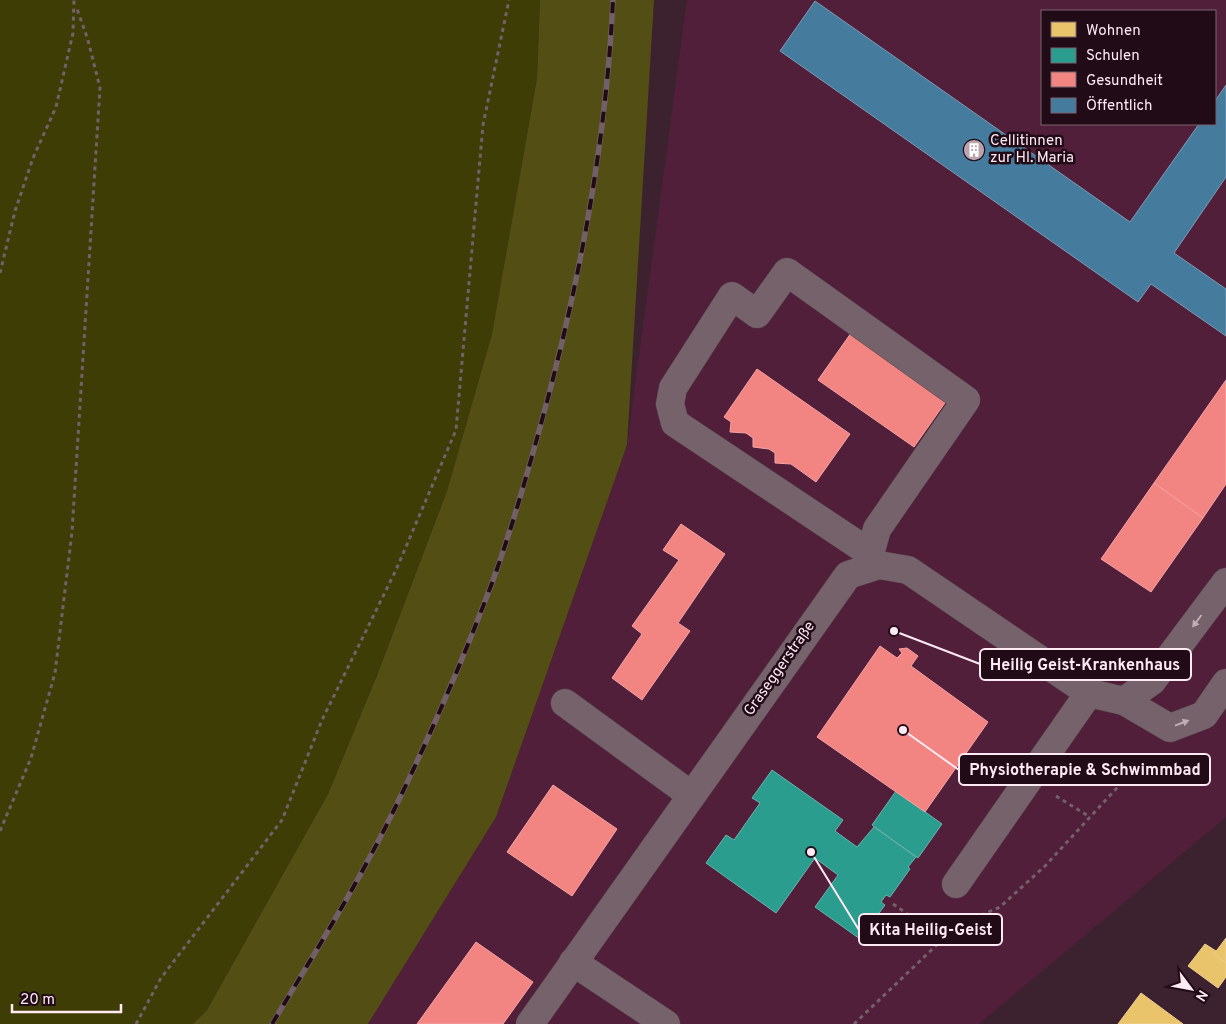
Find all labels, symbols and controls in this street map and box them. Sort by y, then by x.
legend [1041,10,1216,125]
text: Wohnen [1086,22,1141,41]
text: Schulen [1086,47,1140,66]
text: Gesundheit [1086,72,1163,91]
text: Öffentlich [1086,96,1153,116]
place label: Cellitinnen zur Hl. Maria [990,132,1074,168]
building icon: Cellitinnen zur Hl. Maria [962,138,986,162]
one-way arrow [1192,614,1202,628]
street label: Graseggerstraße [740,618,820,720]
callout: Heilig Geist-Krankenhaus [980,649,1191,680]
text: Heilig Geist-Krankenhaus [990,656,1180,676]
one-way arrow [1175,719,1189,727]
callout: Physiotherapie & Schwimmbad [959,754,1210,785]
text: Physiotherapie & Schwimmbad [969,761,1201,781]
callout: Kita Heilig-Geist [859,914,1002,945]
text: Kita Heilig-Geist [869,921,993,941]
north arrow [1166,964,1216,1014]
scale bar [12,982,121,1014]
text: N [1191,986,1211,1004]
text: 20 m [20,991,55,1010]

